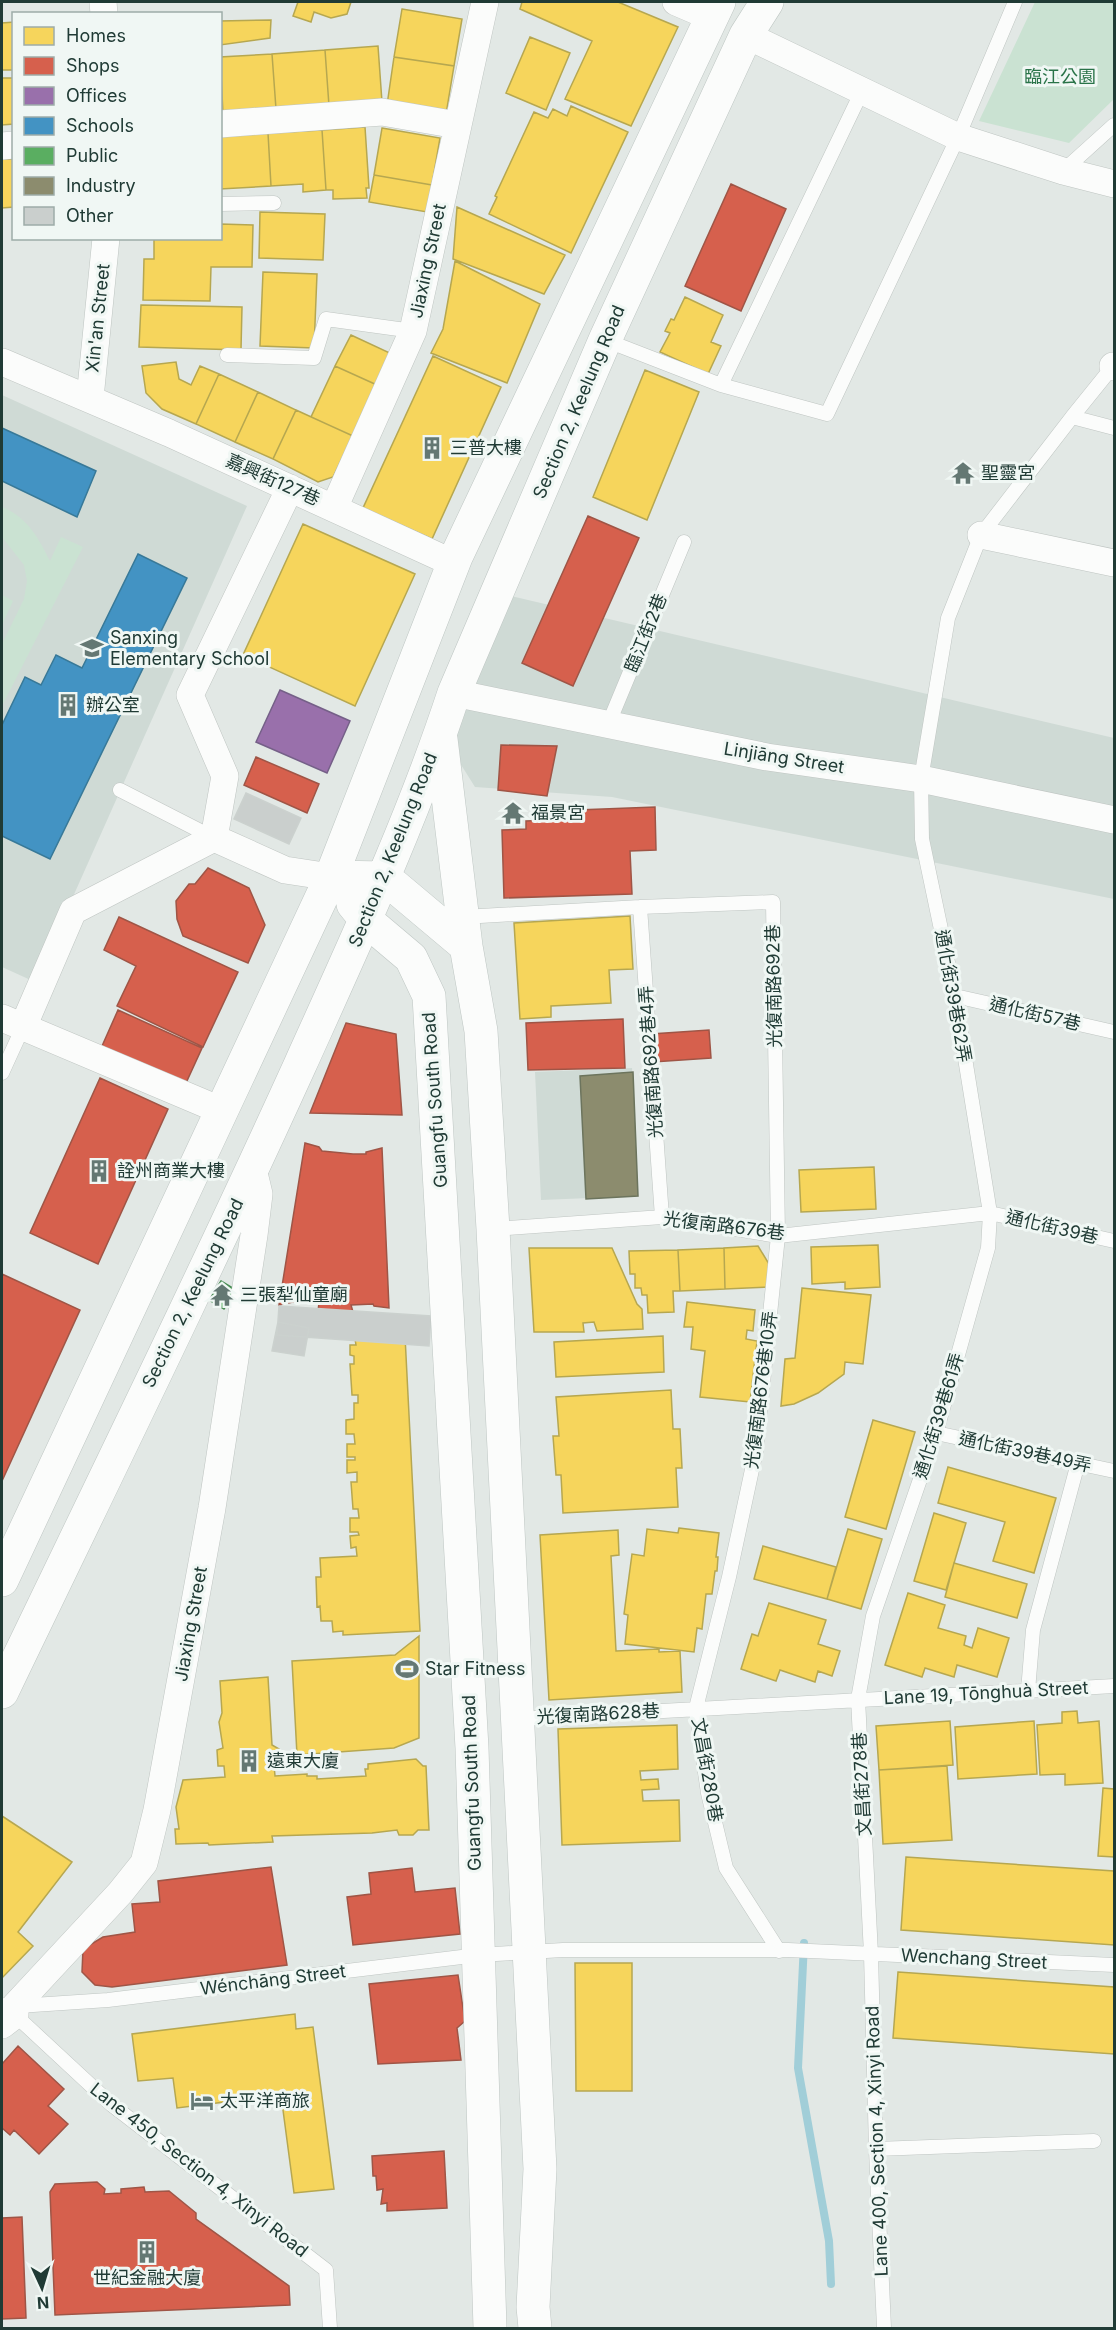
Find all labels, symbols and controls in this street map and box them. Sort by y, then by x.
legend [12,12,222,240]
text: Homes [66,25,126,46]
text: Shops [66,55,120,76]
park label: 臨江公園 [1024,66,1096,87]
text: Offices [66,85,127,106]
text: Schools [66,115,134,136]
text: Public [66,145,118,166]
text: Industry [66,175,136,196]
street label: Jiaxing Street [405,202,450,320]
text: Other [66,205,114,226]
street label: Xin'an Street [81,262,114,373]
street label: Section 2, Keelung Road [528,302,629,502]
building icon: 三普大樓 [419,435,445,461]
place label: 三普大樓 [450,437,522,458]
street label: 嘉興街127巷 [223,450,323,510]
temple icon: 聖靈宮 [950,460,976,486]
place label: 聖靈宮 [981,462,1035,483]
street label: 臨江街2巷 [620,590,671,675]
place label: Sanxing Elementary School [110,627,269,669]
school or university icon: Sanxing Elementary School [79,635,105,661]
building icon: 辦公室 [55,692,81,718]
place label: 辦公室 [86,694,140,715]
street label: Linjiāng Street [722,738,846,777]
street label: Section 2, Keelung Road [344,750,441,950]
temple icon: 福景宮 [500,800,526,826]
place label: 福景宮 [531,802,585,823]
street label: 光復南路692巷 [762,924,785,1048]
street label: 通化街39巷62弄 [931,928,976,1064]
street label: 光復南路692巷4弄 [635,985,666,1139]
street label: 通化街57巷 [987,993,1083,1034]
street label: Guangfu South Road [418,1011,451,1189]
building icon: 詮州商業大樓 [86,1158,112,1184]
place label: 詮州商業大樓 [117,1160,225,1181]
street label: Section 2, Keelung Road [138,1195,248,1391]
street label: 通化街39巷 [1004,1206,1100,1247]
street label: 光復南路676巷 [662,1208,786,1243]
temple icon: 三張犁仙童廟 [209,1282,235,1308]
place label: 三張犁仙童廟 [240,1284,348,1305]
street label: 光復南路676巷10弄 [740,1310,781,1470]
street label: 通化街39巷61弄 [909,1350,968,1481]
street label: 通化街39巷49弄 [957,1427,1093,1476]
street label: Jiaxing Street [170,1565,211,1683]
sports icon: Star Fitness [394,1656,420,1682]
place label: Star Fitness [425,1658,525,1679]
street label: Lane 19, Tōnghuà Street [883,1677,1089,1708]
street label: Guangfu South Road [458,1695,485,1871]
street label: 光復南路628巷 [536,1700,660,1727]
street label: 文昌街280巷 [688,1716,727,1824]
street label: 文昌街278巷 [848,1732,875,1837]
building icon: 遠東大廈 [236,1748,262,1774]
place label: 遠東大廈 [267,1750,339,1771]
street label: Wenchang Street [900,1944,1048,1973]
street label: Wénchāng Street [199,1960,347,1999]
street label: Lane 400, Section 4, Xinyi Road [861,2005,892,2277]
street label: Lane 450, Section 4, Xinyi Road [86,2078,312,2261]
hotel icon: 太平洋商旅 [189,2088,215,2114]
place label: 太平洋商旅 [220,2090,310,2111]
building icon: 世紀金融大廈 [134,2239,160,2265]
north arrow [12,2258,72,2318]
place label: 世紀金融大廈 [93,2267,201,2288]
text: N [36,2293,50,2313]

